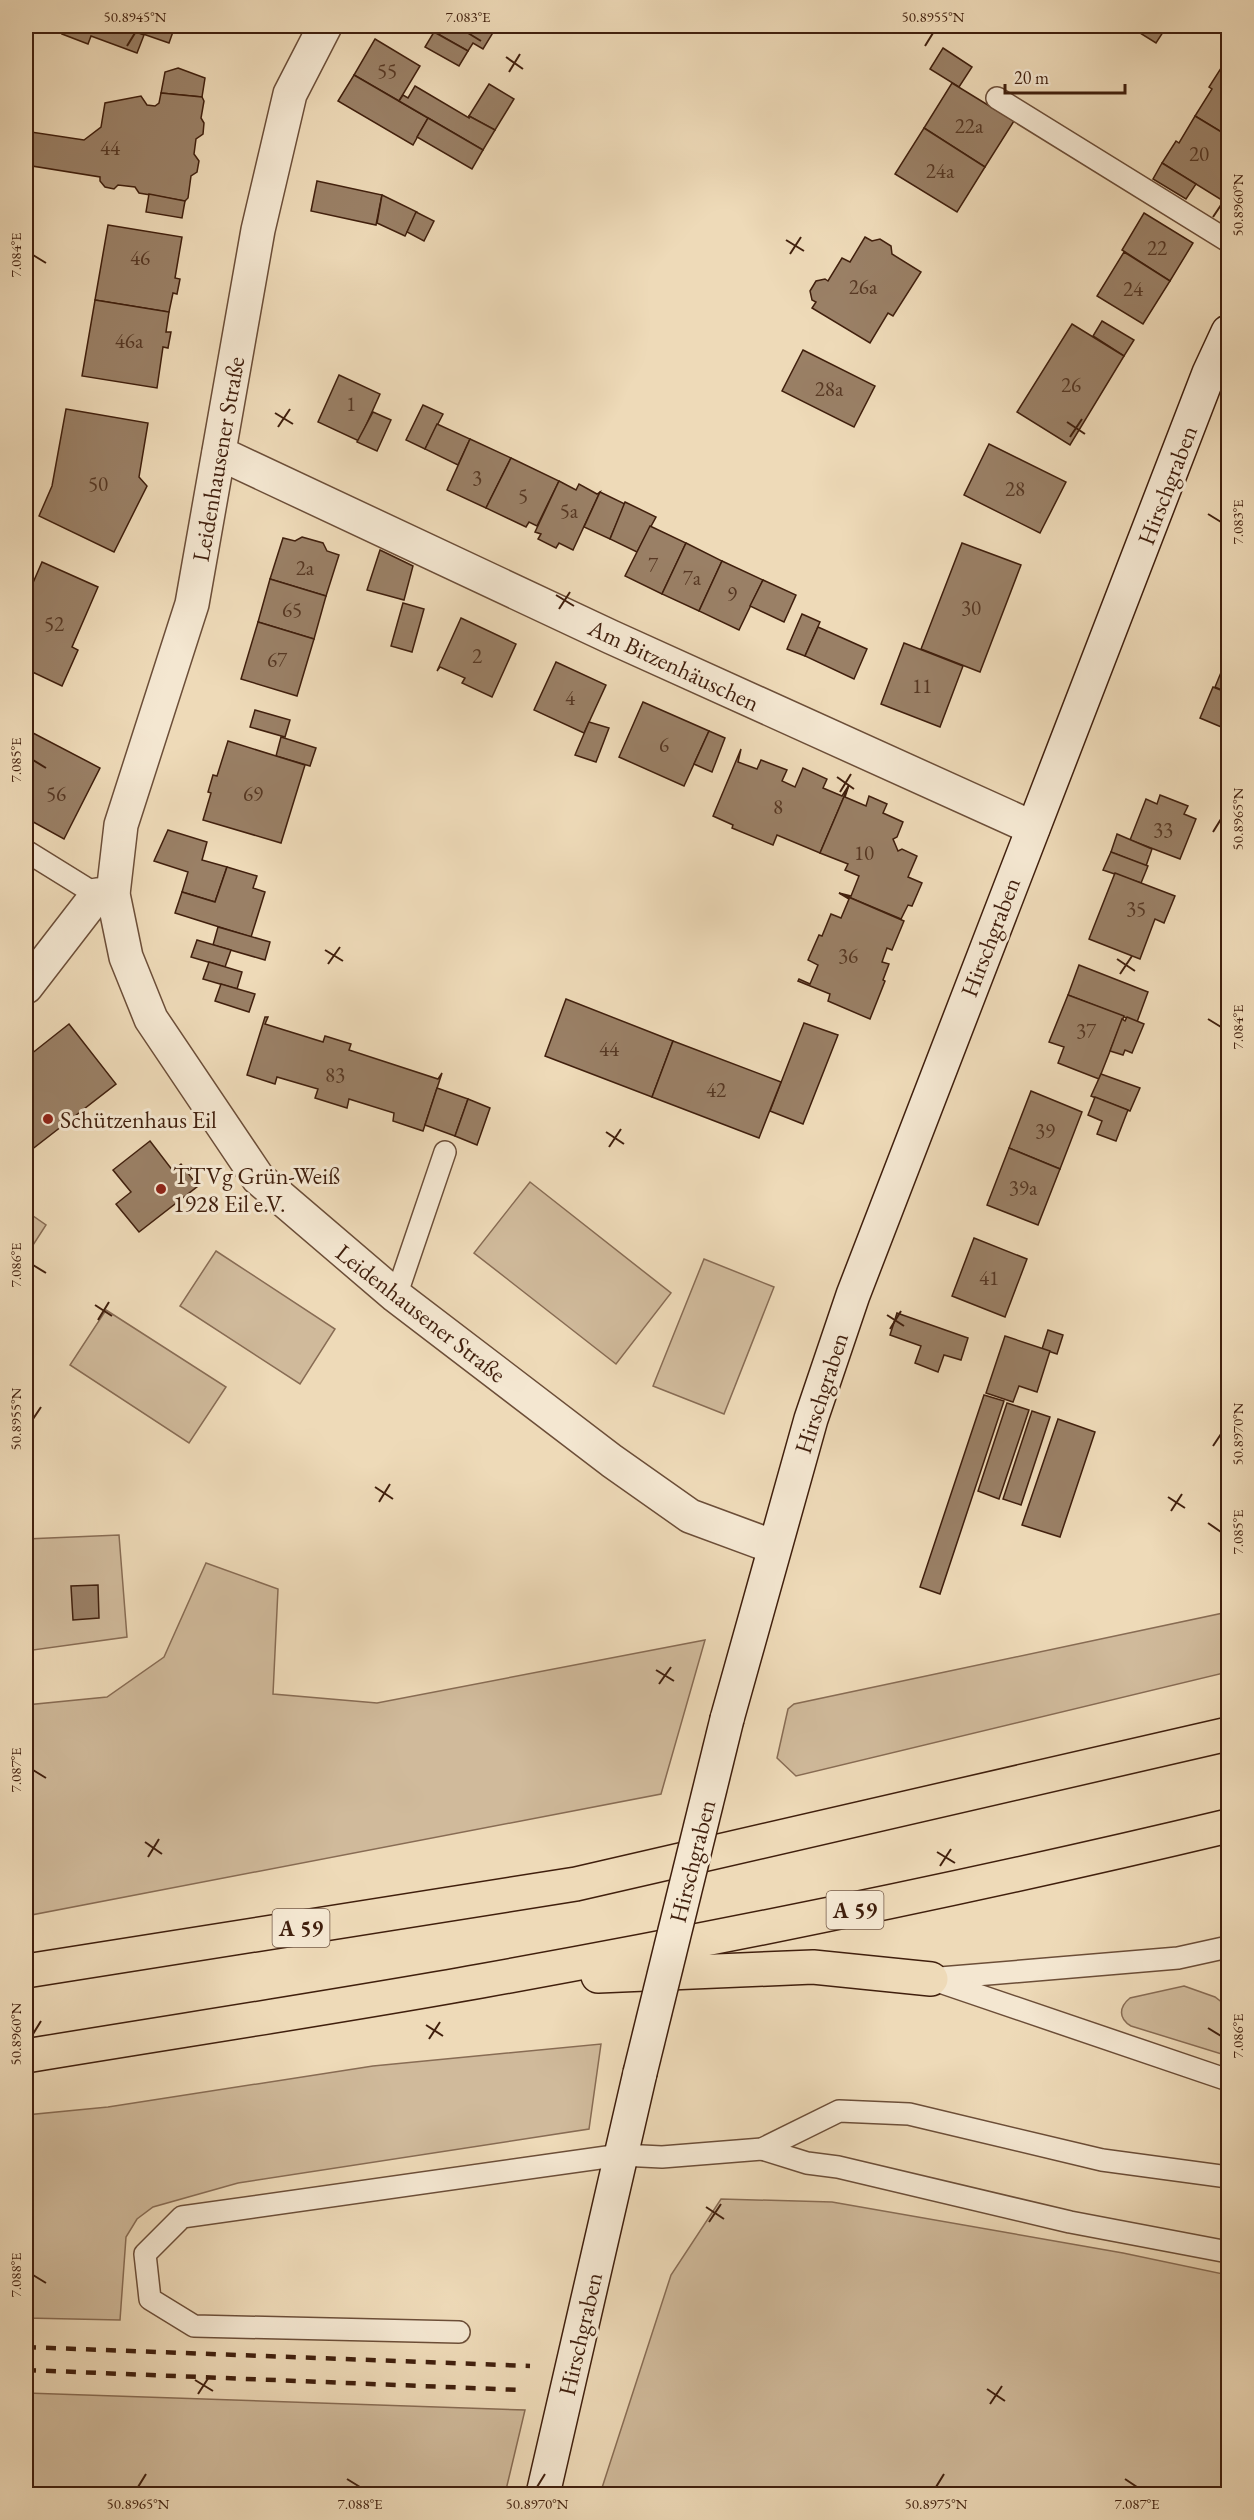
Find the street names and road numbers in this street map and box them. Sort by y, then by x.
street label: Leidenhausener Straße [185,354,251,564]
street label: Hirschgraben [1130,420,1204,549]
street label: Am Bitzenhäuschen [583,611,765,718]
street label: Hirschgraben [953,872,1027,1001]
street label: Leidenhausener Straße [330,1237,512,1389]
street label: Hirschgraben [787,1328,855,1458]
street label: Hirschgraben [662,1796,722,1926]
road number: A 59 [826,1891,884,1929]
road number: A 59 [272,1909,330,1947]
street label: Hirschgraben [551,2269,609,2399]

